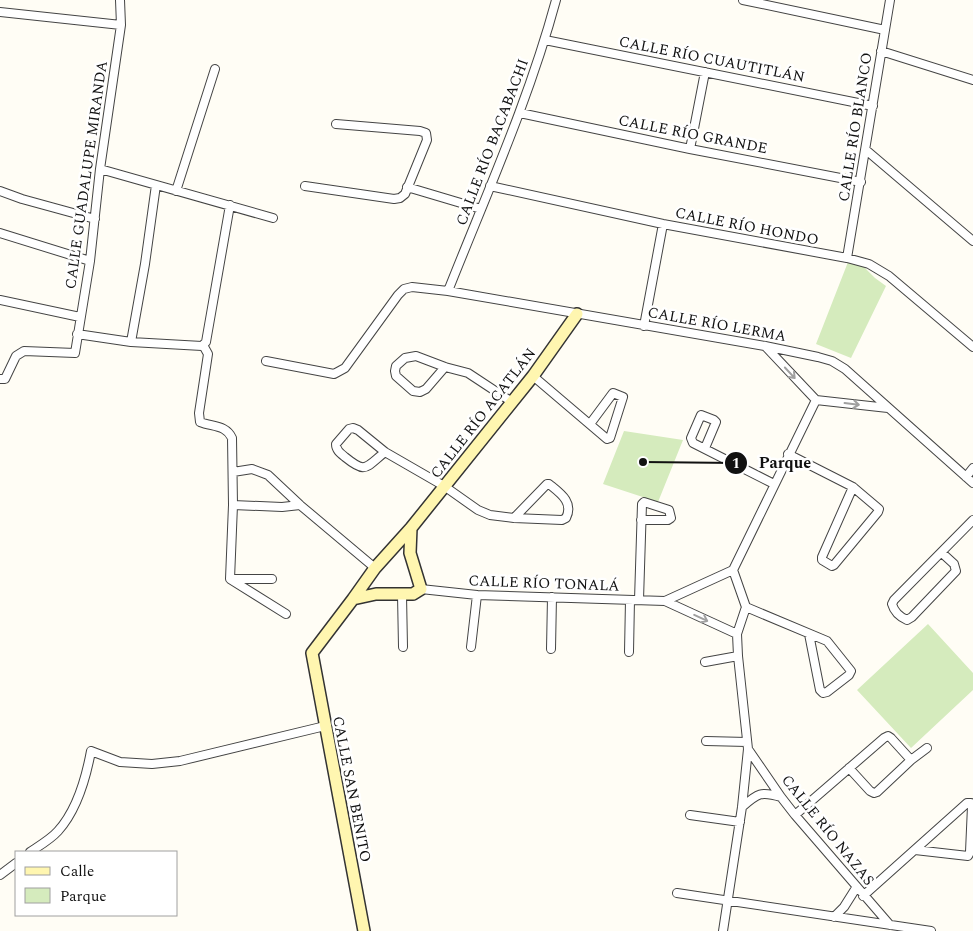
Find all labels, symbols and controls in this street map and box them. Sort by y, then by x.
street label: CALLE RÍO CUAUTITLÁN [617,30,807,89]
street label: CALLE RÍO BLANCO [832,51,879,203]
street label: CALLE RÍO BACABACHI [450,55,535,229]
street label: CALLE GUADALUPE MIRANDA [59,59,114,291]
street label: CALLE RÍO GRANDE [616,109,769,160]
street label: CALLE RÍO HONDO [673,201,821,252]
street label: CALLE RÍO LERMA [646,301,788,348]
street label: CALLE RÍO ACATLÁN [425,343,542,484]
one-way arrow [784,366,796,379]
one-way arrow [843,399,859,409]
callout: Parque [724,447,821,478]
text: Parque [759,451,811,475]
text: 1 [732,452,740,475]
street label: CALLE RÍO TONALÁ [468,569,620,598]
one-way arrow [693,613,708,623]
street label: CALLE SAN BENITO [326,714,377,864]
street label: CALLE RÍO NAZAS [775,770,880,891]
legend [15,851,178,916]
text: Calle [60,860,94,883]
text: Parque [60,885,107,908]

